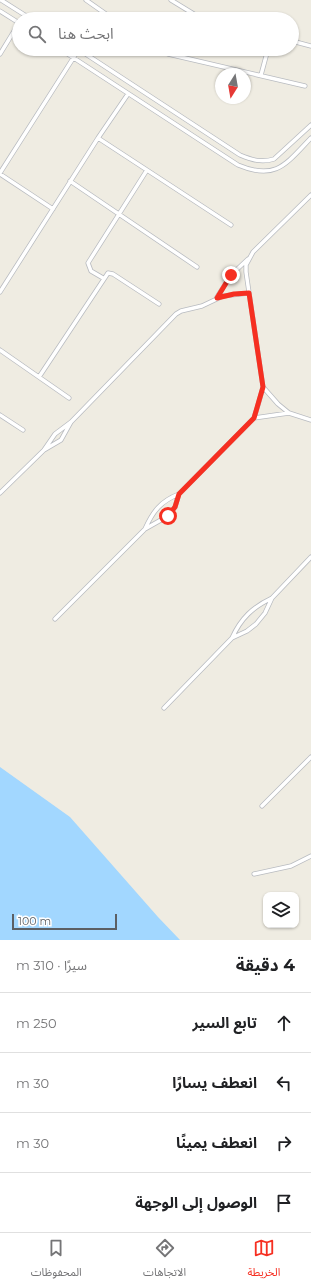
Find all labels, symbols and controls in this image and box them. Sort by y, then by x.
search box [12,12,299,56]
icon: search [26,23,48,45]
text: ابحث هنا [58,24,114,43]
north arrow [215,68,251,104]
route end [222,266,240,284]
route start [159,507,177,525]
map controls [263,892,299,928]
button: layers [263,892,299,928]
scale bar [12,912,117,931]
text: 100 m [18,914,51,928]
text: 4 دقيقة [236,955,295,975]
text: سيرًا · 310 m [16,957,87,973]
icon: ahead [273,1012,295,1034]
text: تابع السير [193,1013,257,1032]
text: 250 m [16,1015,57,1031]
icon: left [273,1072,295,1094]
text: انعطف يسارًا [172,1073,257,1092]
text: 30 m [16,1075,49,1091]
icon: right [273,1132,295,1154]
text: انعطف يمينًا [176,1133,257,1152]
text: 30 m [16,1135,49,1151]
icon: arrive [273,1192,295,1214]
text: الوصول إلى الوجهة [135,1193,257,1212]
tab: المحفوظات [31,1237,82,1284]
tab: الاتجاهات [143,1237,186,1284]
tab: الخريطة [247,1237,280,1284]

